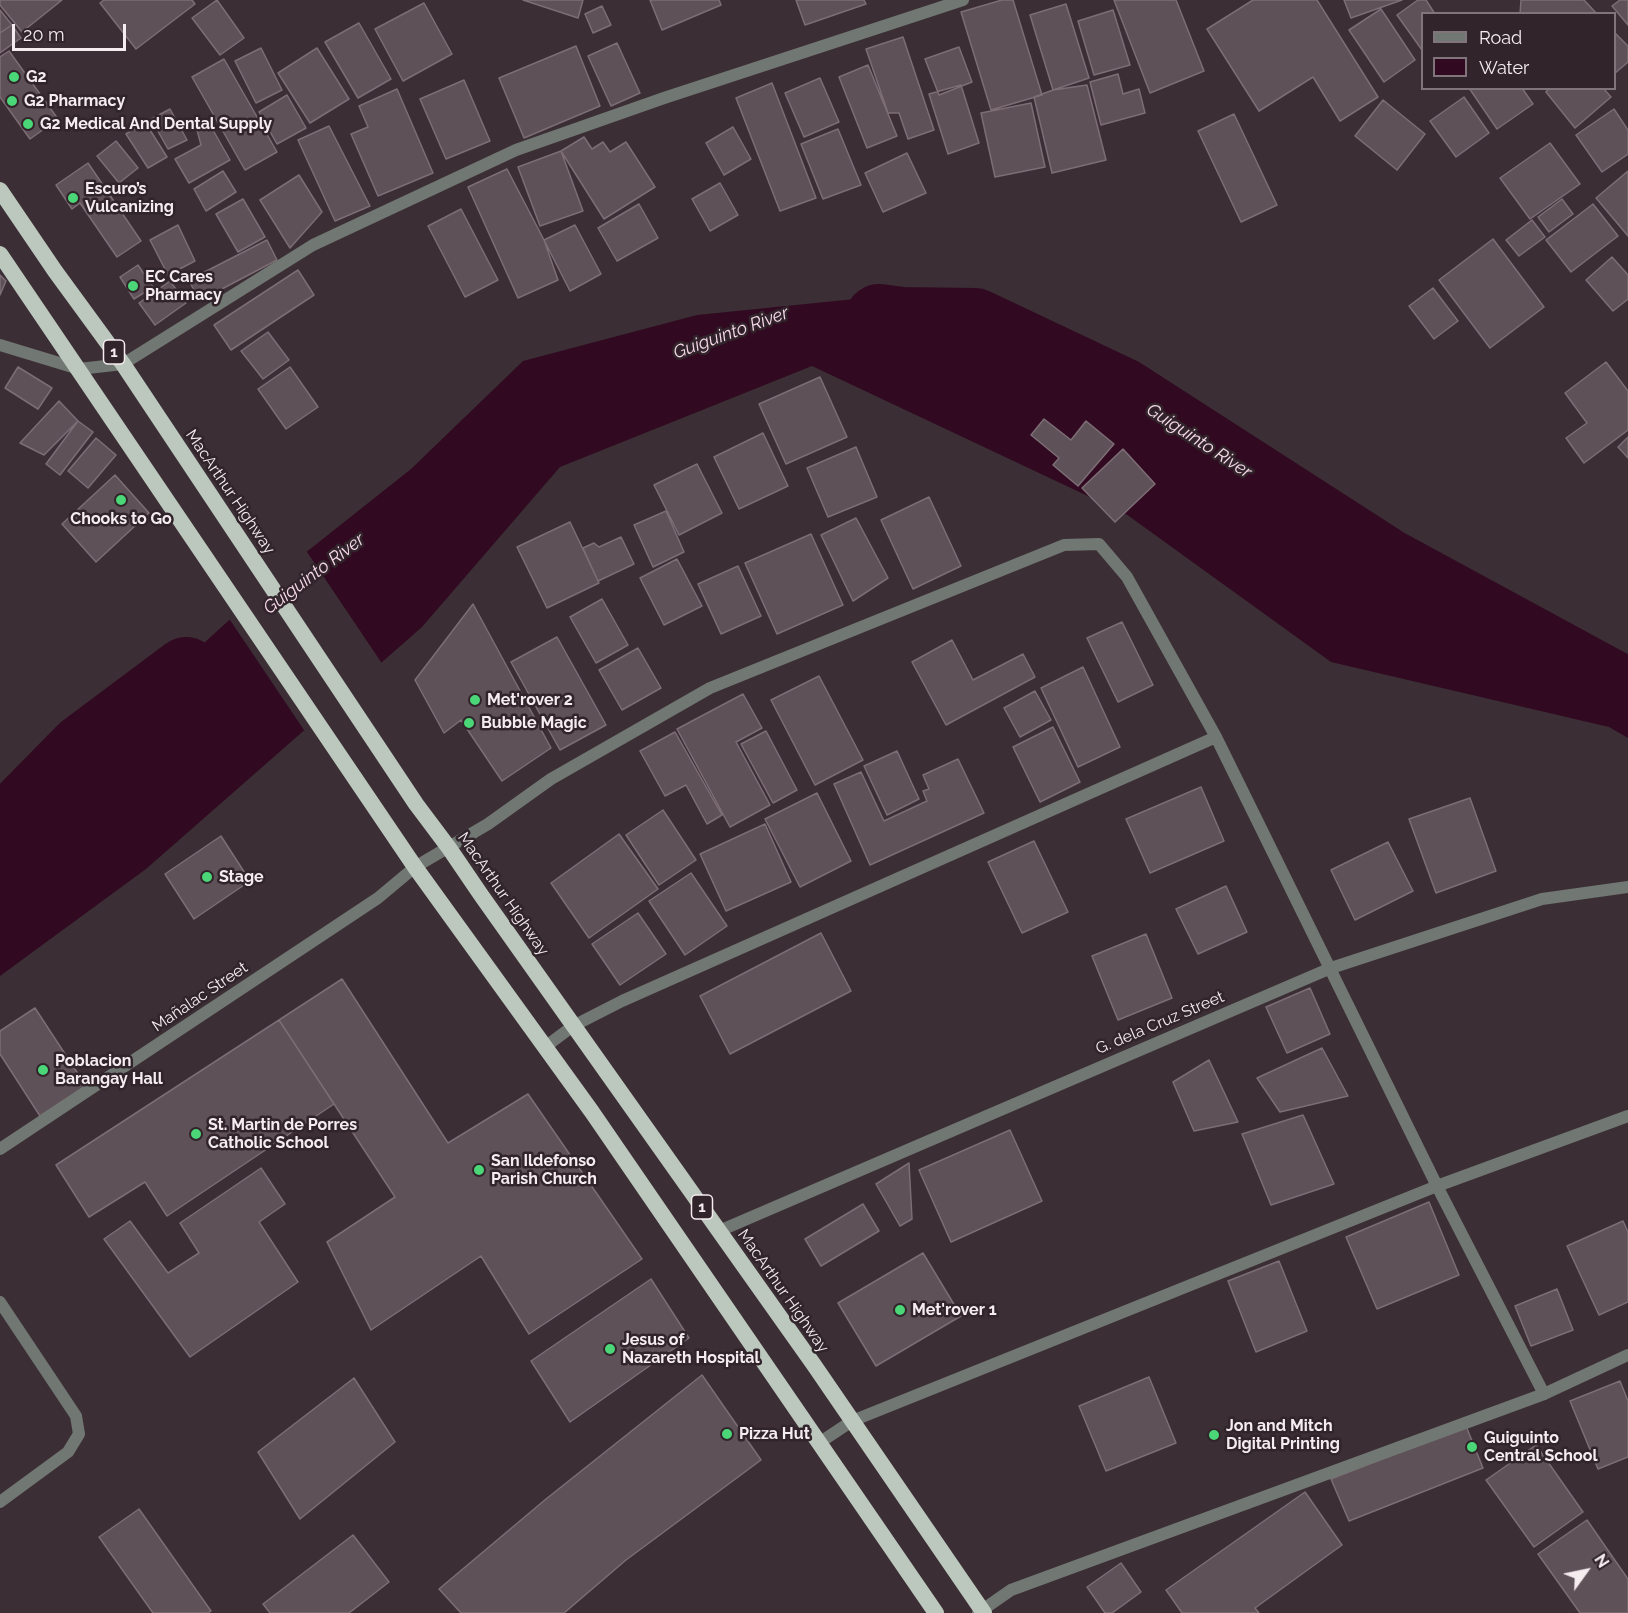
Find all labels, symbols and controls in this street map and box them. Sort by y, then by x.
scale bar [15,12,129,50]
legend [1421,12,1616,90]
text: 20 m [23,24,65,45]
text: Road [1479,27,1522,48]
text: Water [1479,57,1529,78]
place label: G2 [26,67,47,87]
marker: G2 [7,70,21,84]
place label: G2 Pharmacy [24,91,125,111]
marker: G2 Pharmacy [5,94,19,108]
place label: G2 Medical And Dental Supply [40,114,272,134]
marker: G2 Medical And Dental Supply [21,117,35,131]
place label: Escuro’s Vulcanizing [85,179,174,217]
marker: Escuro’s Vulcanizing [66,191,80,205]
place label: EC Cares Pharmacy [145,267,222,305]
marker: EC Cares Pharmacy [126,279,140,293]
water label: Guiguinto River [670,302,792,364]
road number: 1 [104,340,124,364]
water label: Guiguinto River [1142,399,1256,483]
street label: MacArthur Highway [181,426,279,558]
marker: Chooks to Go [114,493,128,507]
place label: Chooks to Go [70,509,172,529]
water label: Guiguinto River [259,529,369,619]
place label: Met'rover 2 [487,690,573,710]
marker: Met'rover 2 [468,693,482,707]
place label: Bubble Magic [481,713,587,733]
marker: Bubble Magic [462,716,476,730]
street label: MacArthur Highway [453,829,553,959]
place label: Stage [219,867,264,887]
marker: Stage [200,870,214,884]
street label: Mañalac Street [149,958,251,1036]
street label: G. dela Cruz Street [1093,987,1227,1059]
place label: Poblacion Barangay Hall [55,1051,163,1089]
marker: Poblacion Barangay Hall [36,1063,50,1077]
place label: St. Martin de Porres Catholic School [208,1115,357,1153]
marker: St. Martin de Porres Catholic School [189,1127,203,1141]
place label: San Ildefonso Parish Church [491,1151,597,1189]
marker: San Ildefonso Parish Church [472,1163,486,1177]
road number: 1 [692,1195,712,1219]
street label: MacArthur Highway [733,1226,833,1356]
place label: Met'rover 1 [912,1300,997,1320]
marker: Met'rover 1 [893,1303,907,1317]
place label: Jesus of Nazareth Hospital [622,1330,760,1368]
marker: Jesus of Nazareth Hospital [603,1342,617,1356]
place label: Jon and Mitch Digital Printing [1226,1416,1340,1454]
place label: Pizza Hut [739,1424,810,1444]
marker: Pizza Hut [720,1427,734,1441]
marker: Jon and Mitch Digital Printing [1207,1428,1221,1442]
place label: Guiguinto Central School [1484,1428,1597,1466]
marker: Guiguinto Central School [1465,1440,1479,1454]
north arrow [1556,1541,1616,1601]
text: N [1590,1551,1613,1571]

